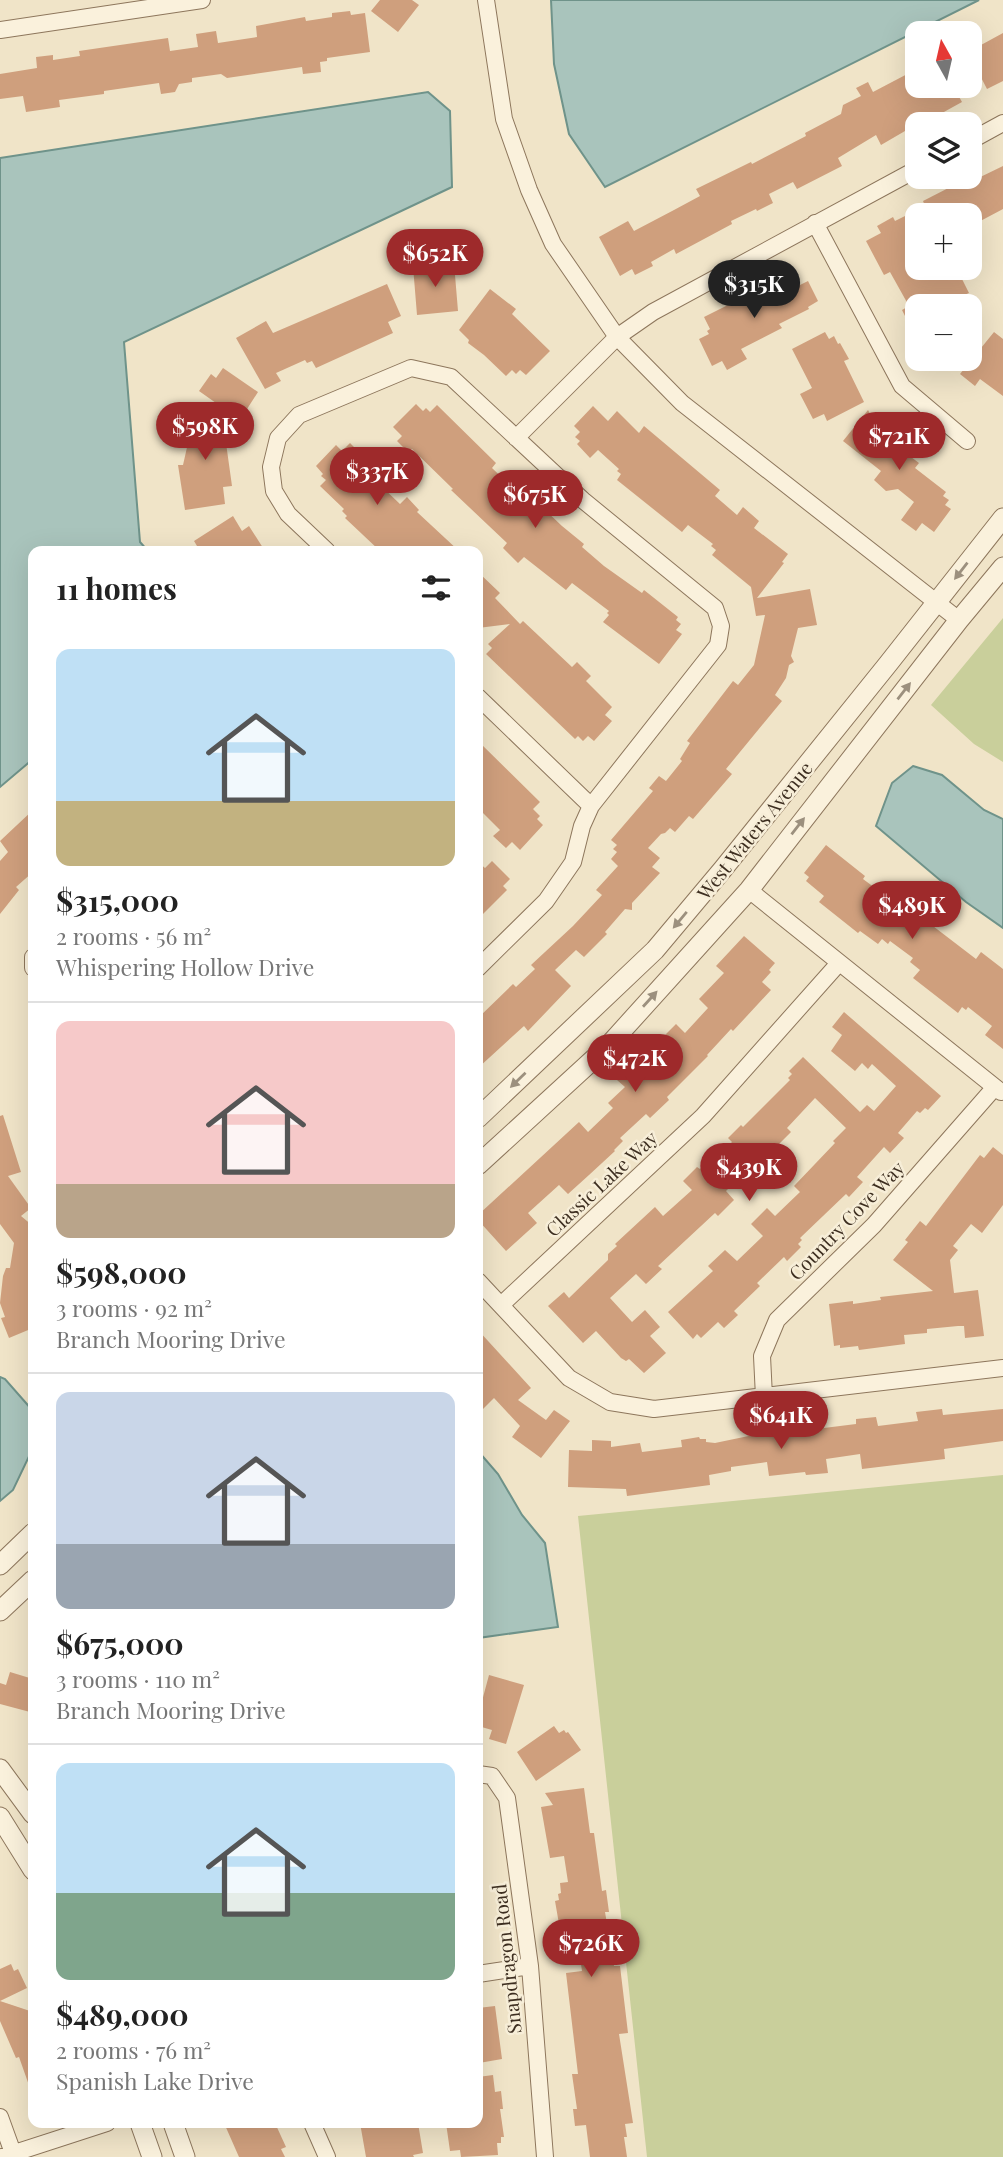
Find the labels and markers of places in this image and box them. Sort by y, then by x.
pin: $652K [386,230,484,289]
pin: $315K [705,260,803,320]
pin: $598K [156,402,254,462]
pin: $721K [850,412,948,472]
pin: $337K [328,448,426,507]
pin: $675K [486,470,584,530]
pin: $489K [863,881,961,941]
pin: $472K [586,1034,684,1094]
pin: $439K [700,1144,798,1203]
pin: $641K [732,1392,830,1451]
pin: $726K [542,1920,640,1979]

